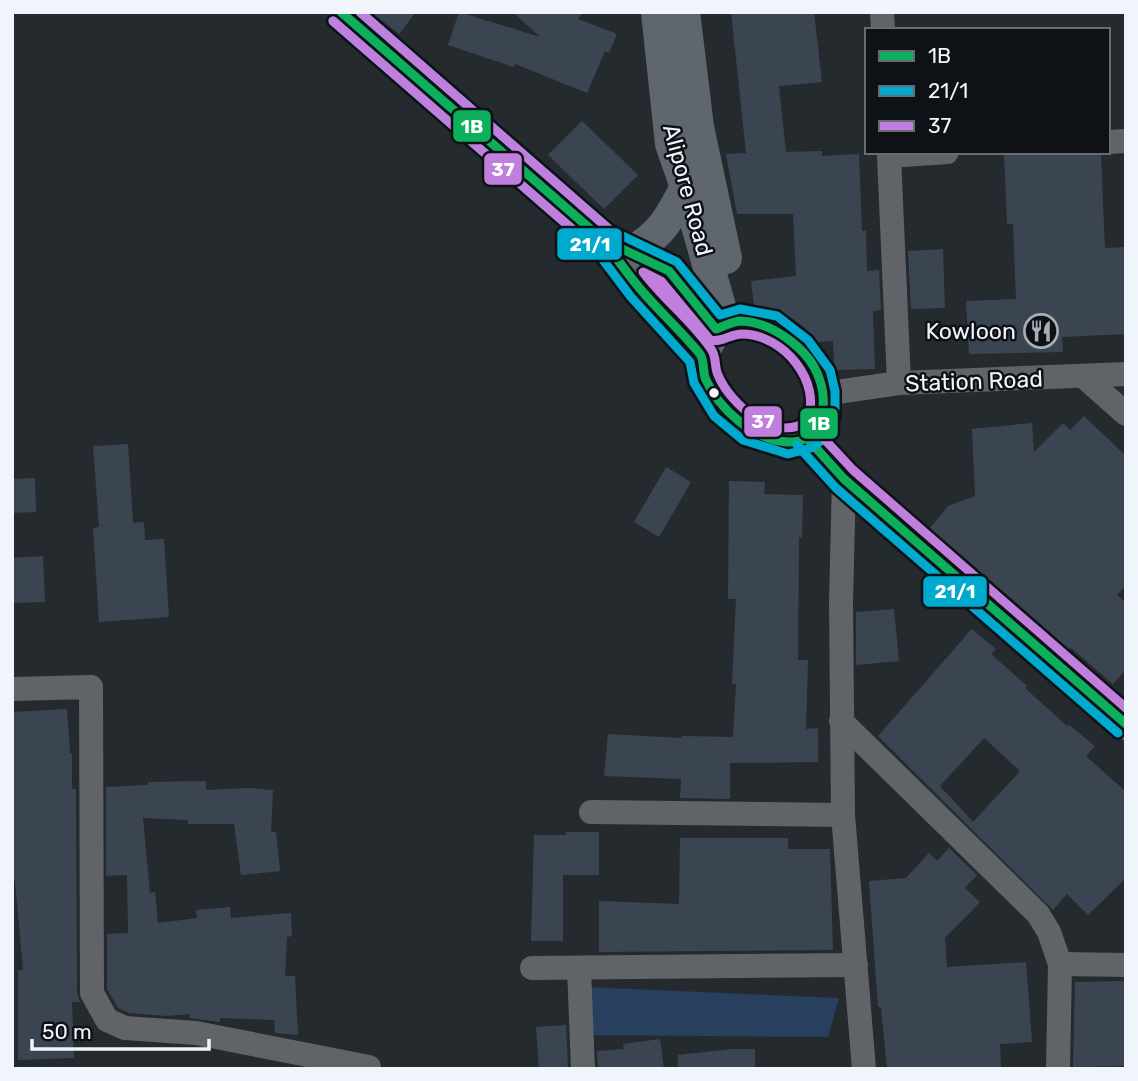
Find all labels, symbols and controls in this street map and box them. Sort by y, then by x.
legend [865,28,1110,154]
text: 1B [928,43,951,68]
text: 21/1 [928,78,968,103]
line badge: 1B [452,109,492,143]
text: 37 [928,113,952,138]
text: 1B [461,115,483,138]
street label: Alipore Road [657,121,719,259]
line badge: 37 [483,152,523,186]
text: 37 [491,158,515,181]
line badge: 21/1 [556,227,623,261]
text: 21/1 [569,233,611,256]
restaurant icon: Kowloon [1022,312,1060,350]
place label: Kowloon [926,317,1016,345]
street label: Station Road [905,365,1043,397]
unlabelled marker [707,386,721,400]
line badge: 37 [743,405,783,438]
line badge: 1B [799,407,839,440]
text: 37 [751,410,775,433]
text: 1B [808,412,830,435]
line badge: 21/1 [922,575,988,608]
text: 21/1 [934,580,976,603]
scale bar [32,1007,208,1052]
text: 50 m [42,1019,92,1044]

